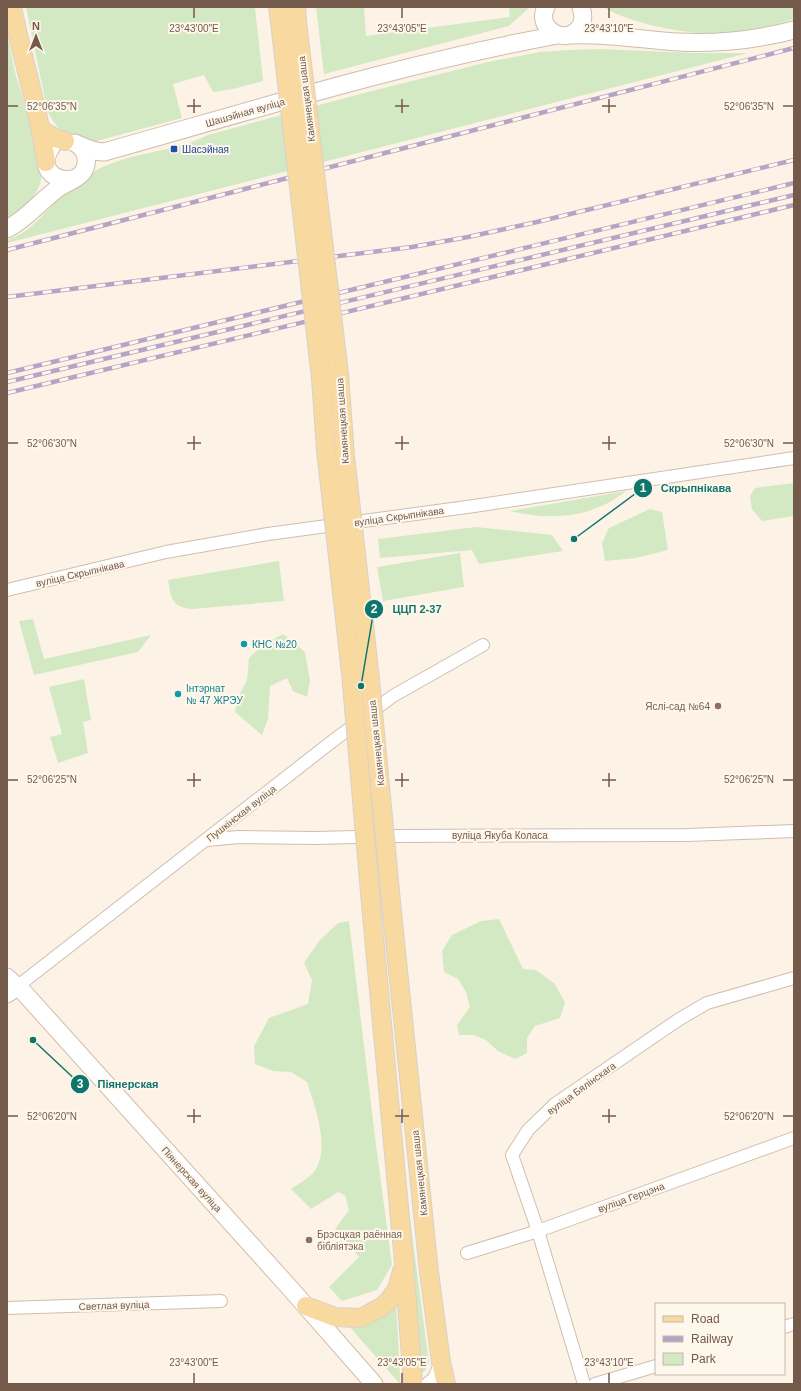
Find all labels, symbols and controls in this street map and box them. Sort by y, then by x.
north arrow [16,16,56,56]
text: N [32,20,40,32]
text: 23°43'00"E [169,23,219,34]
text: 23°43'05"E [377,23,427,34]
text: 23°43'10"E [584,23,634,34]
street label: Камянецкая шаша [296,55,317,142]
street label: Шашэйная вуліца [204,96,286,129]
text: 52°06'35"N [27,101,77,112]
text: 52°06'35"N [724,101,774,112]
marker: Шасэйная [169,144,179,154]
place label: Шасэйная [182,144,229,155]
street label: Камянецкая шаша [334,377,351,464]
text: 52°06'30"N [27,438,77,449]
text: 52°06'30"N [724,438,774,449]
callout: Скрыпнікава [633,477,740,500]
text: 1 [640,481,647,495]
text: Скрыпнікава [661,482,732,494]
street label: вуліца Скрыпнікава [354,505,445,528]
street label: вуліца Скрыпнікава [35,558,126,589]
callout: ЦЦП 2-37 [364,597,449,620]
text: 2 [371,602,378,616]
text: ЦЦП 2-37 [392,603,442,615]
marker: КНС №20 [239,639,249,649]
place label: КНС №20 [252,639,297,650]
place label: Інтэрнат № 47 ЖРЭУ [186,683,243,706]
marker: Інтэрнат № 47 ЖРЭУ [173,689,183,699]
street label: Камянецкая шаша [366,699,386,786]
place label: Яслі-сад №64 [645,701,710,712]
marker: Яслі-сад №64 [713,701,723,711]
text: 52°06'25"N [27,774,77,785]
text: 52°06'25"N [724,774,774,785]
street label: Пушкінская вуліца [204,783,278,844]
street label: вуліца Якуба Коласа [452,830,548,841]
street label: вуліца Бялінскага [545,1060,618,1117]
callout: Піянерская [70,1073,167,1096]
text: 3 [77,1077,84,1091]
text: Піянерская [97,1078,159,1090]
text: 52°06'20"N [27,1111,77,1122]
text: 52°06'20"N [724,1111,774,1122]
street label: Камянецкая шаша [409,1129,429,1216]
street label: Піянерская вуліца [159,1144,224,1215]
street label: вуліца Герцэна [597,1180,666,1215]
place label: Брэсцкая раённая бібліятэка [317,1229,402,1252]
marker: Брэсцкая раённая бібліятэка [304,1235,314,1245]
street label: Светлая вуліца [78,1299,150,1312]
legend [655,1303,785,1375]
text: Road [691,1312,720,1326]
text: Railway [691,1332,733,1346]
text: Park [691,1352,717,1366]
text: 23°43'00"E [169,1357,219,1368]
text: 23°43'05"E [377,1357,427,1368]
text: 23°43'10"E [584,1357,634,1368]

